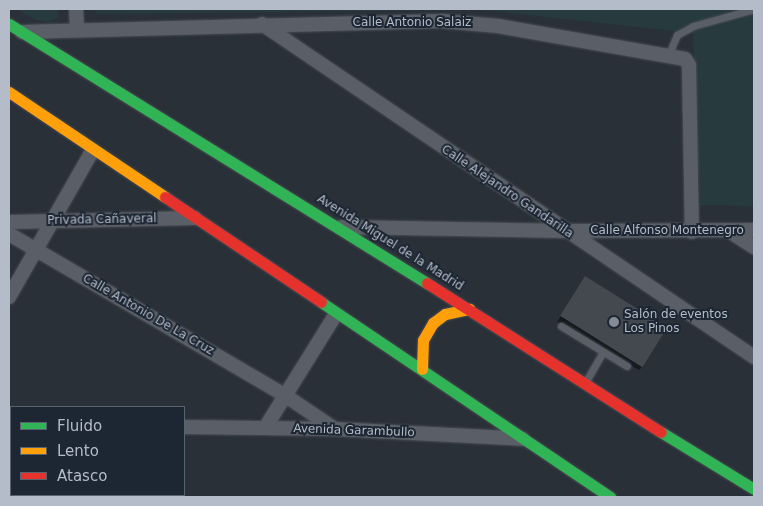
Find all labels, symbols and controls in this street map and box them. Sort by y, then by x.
street label: Calle Antonio Salaiz [353,16,471,30]
street label: Calle Alejandro Gandarilla [438,142,576,242]
street label: Avenida Miguel de la Madrid [314,192,466,294]
street label: Privada Cañaveral [47,212,157,228]
street label: Calle Alfonso Montenegro [590,224,744,238]
street label: Calle Antonio De La Cruz [80,271,216,359]
place label: Salón de eventos Los Pinos [624,308,728,336]
marker: Salón de eventos Los Pinos [608,316,620,328]
legend [10,406,185,496]
text: Fluido [57,417,102,435]
street label: Avenida Garambullo [293,422,415,440]
text: Lento [57,442,99,460]
text: Atasco [57,467,107,485]

